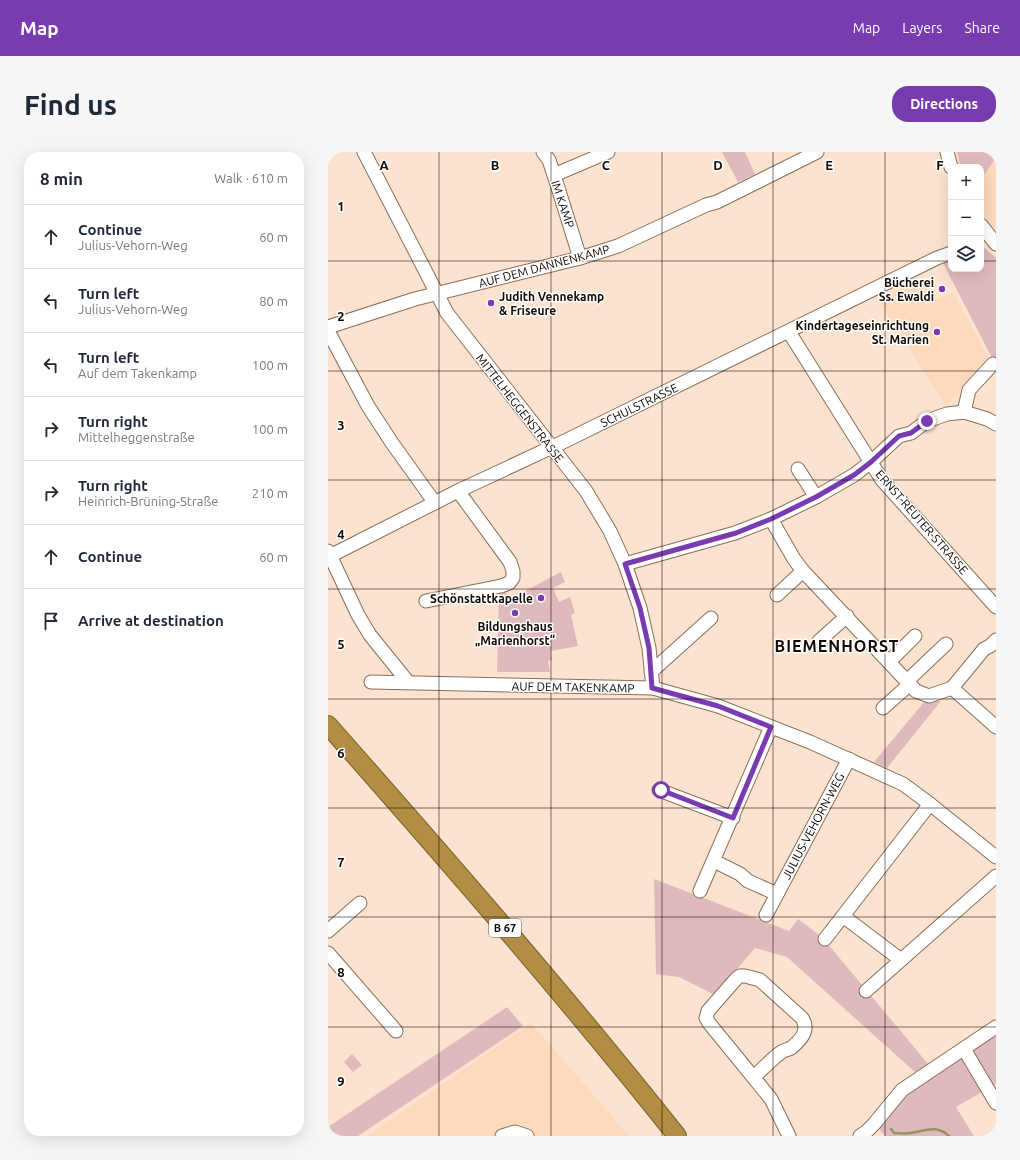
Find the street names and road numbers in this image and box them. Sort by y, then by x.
street label: IM KAMP [549,179,577,229]
street label: AUF DEM DANNENKAMP [477,242,611,290]
street label: MITTELHEGGENSTRASSE [474,351,567,465]
street label: SCHULSTRASSE [598,381,680,429]
street label: ERNST-REUTER-STRASSE [873,467,971,577]
street label: AUF DEM TAKENKAMP [511,679,635,695]
street label: JULIUS-VEHORN-WEG [779,771,847,881]
road number: B 67 [489,919,521,937]

